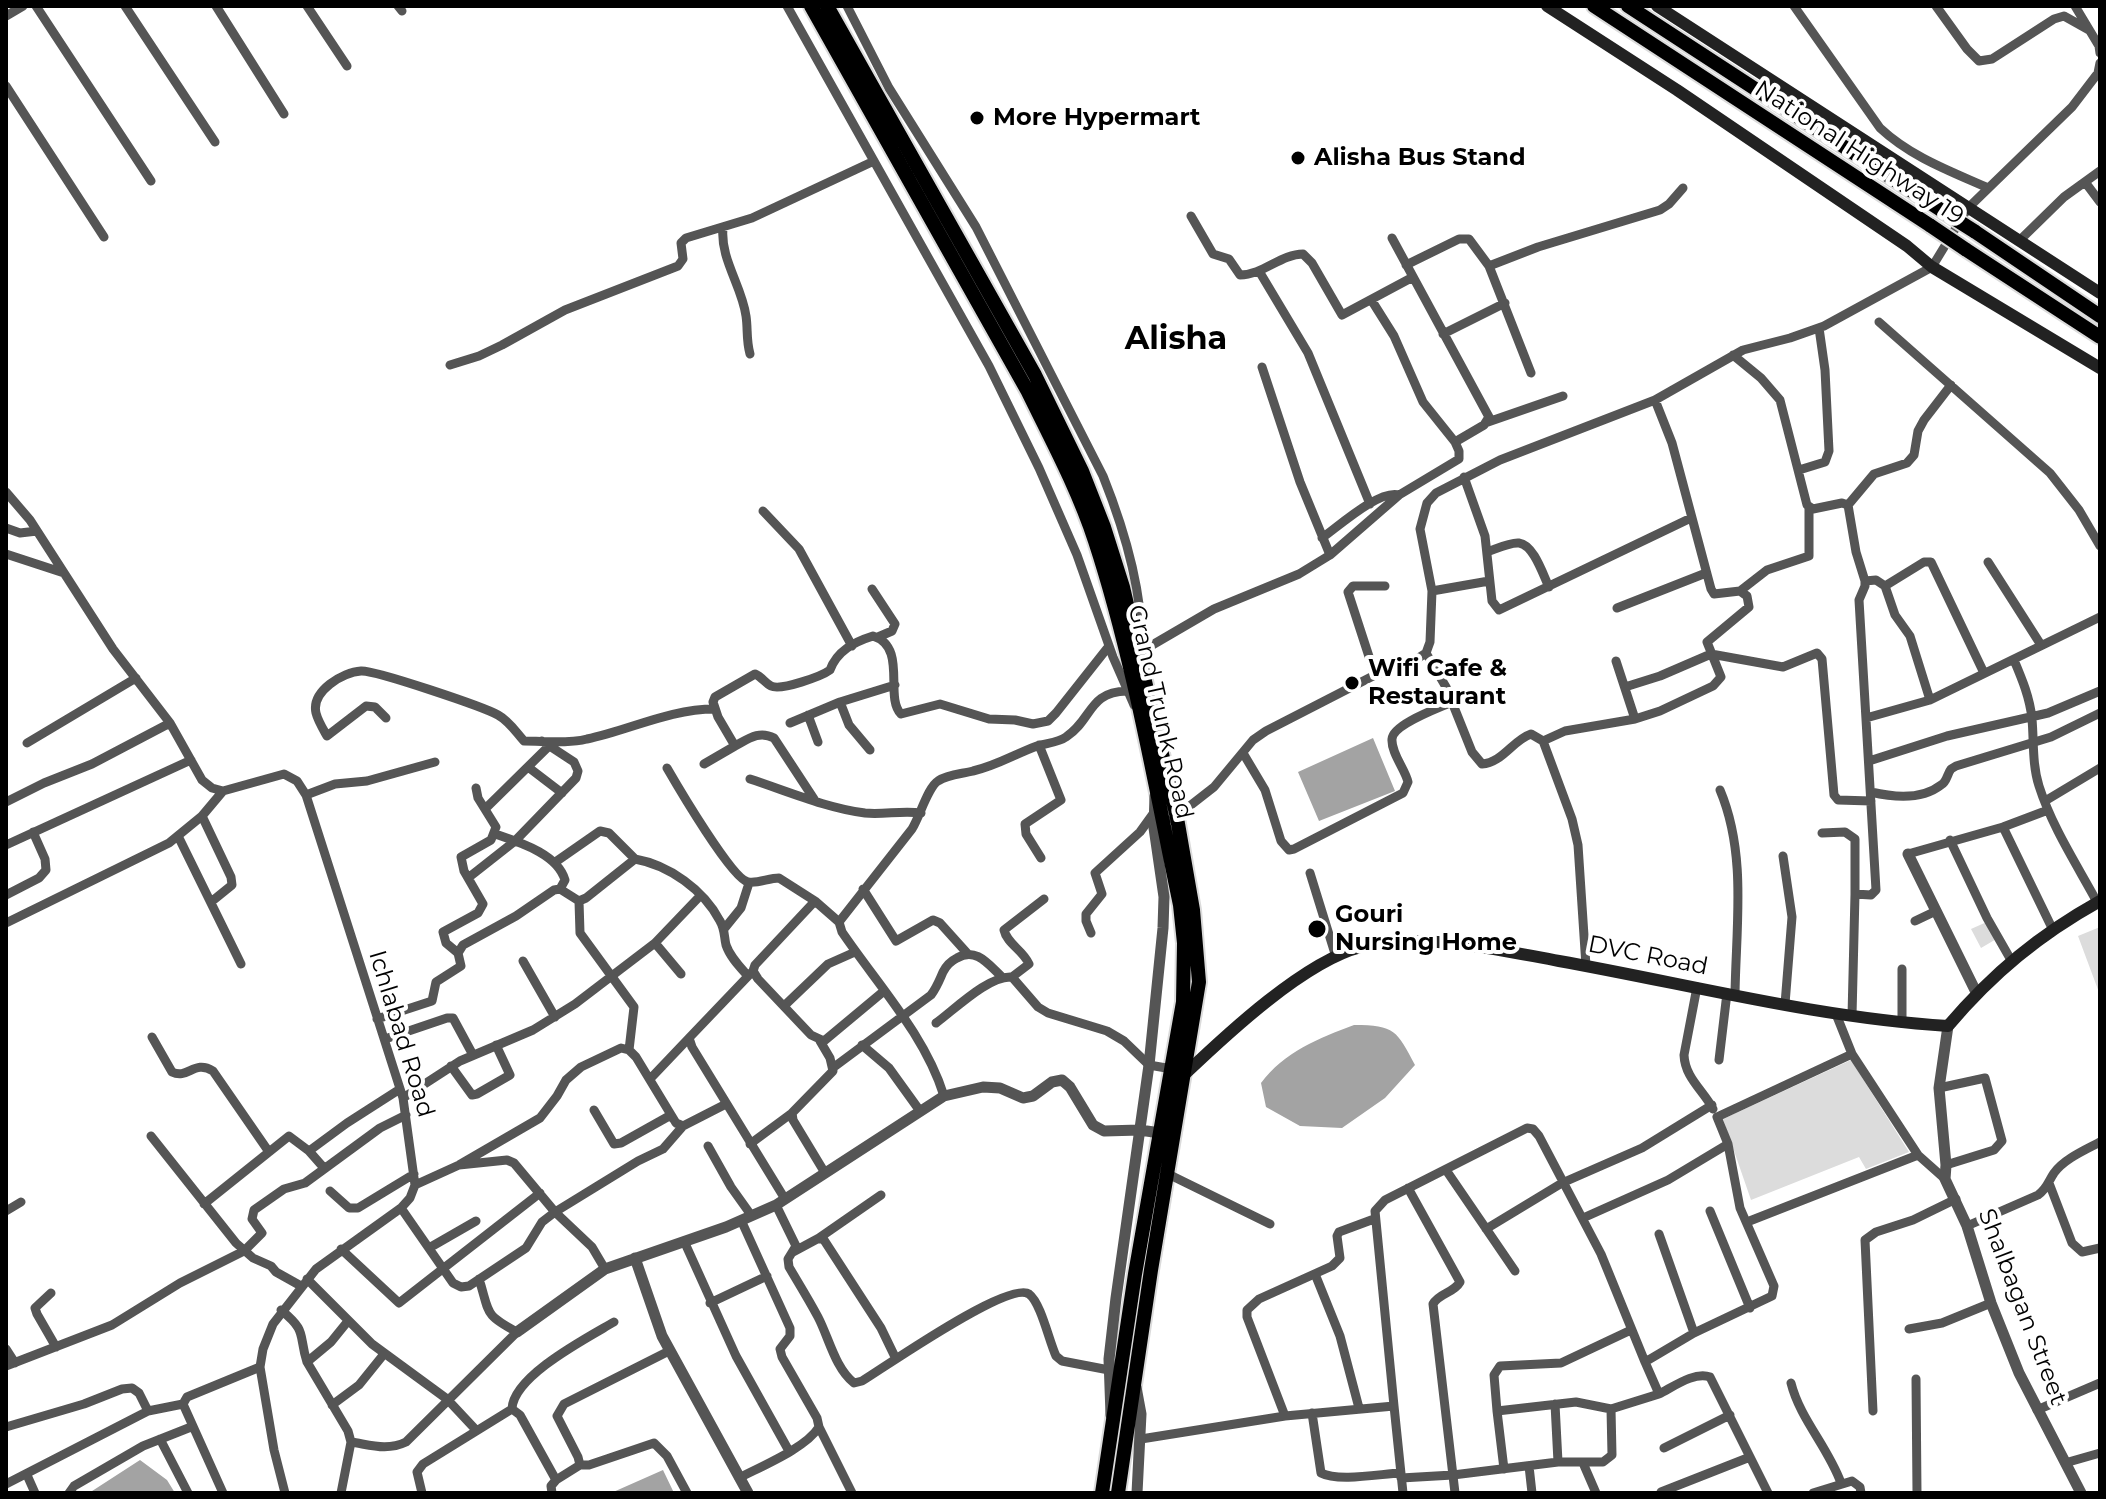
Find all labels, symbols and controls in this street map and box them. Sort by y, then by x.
street label: National Highway 19 [1749,75,1969,231]
place label: More Hypermart [993,104,1201,132]
marker: More Hypermart [968,109,986,127]
place label: Alisha Bus Stand [1314,144,1526,172]
marker: Alisha Bus Stand [1289,149,1307,167]
district label: Alisha [1125,321,1227,359]
street label: Grand Trunk Road [1121,602,1199,822]
place label: Wifi Cafe & Restaurant [1368,655,1507,711]
marker: Wifi Cafe & Restaurant [1343,674,1361,692]
place label: Gouri Nursing Home [1335,901,1517,957]
marker: Gouri Nursing Home [1306,918,1328,940]
street label: DVC Road [1586,930,1710,982]
street label: Ichlabad Road [362,947,440,1121]
street label: Shalbagan Street [1971,1205,2073,1409]

